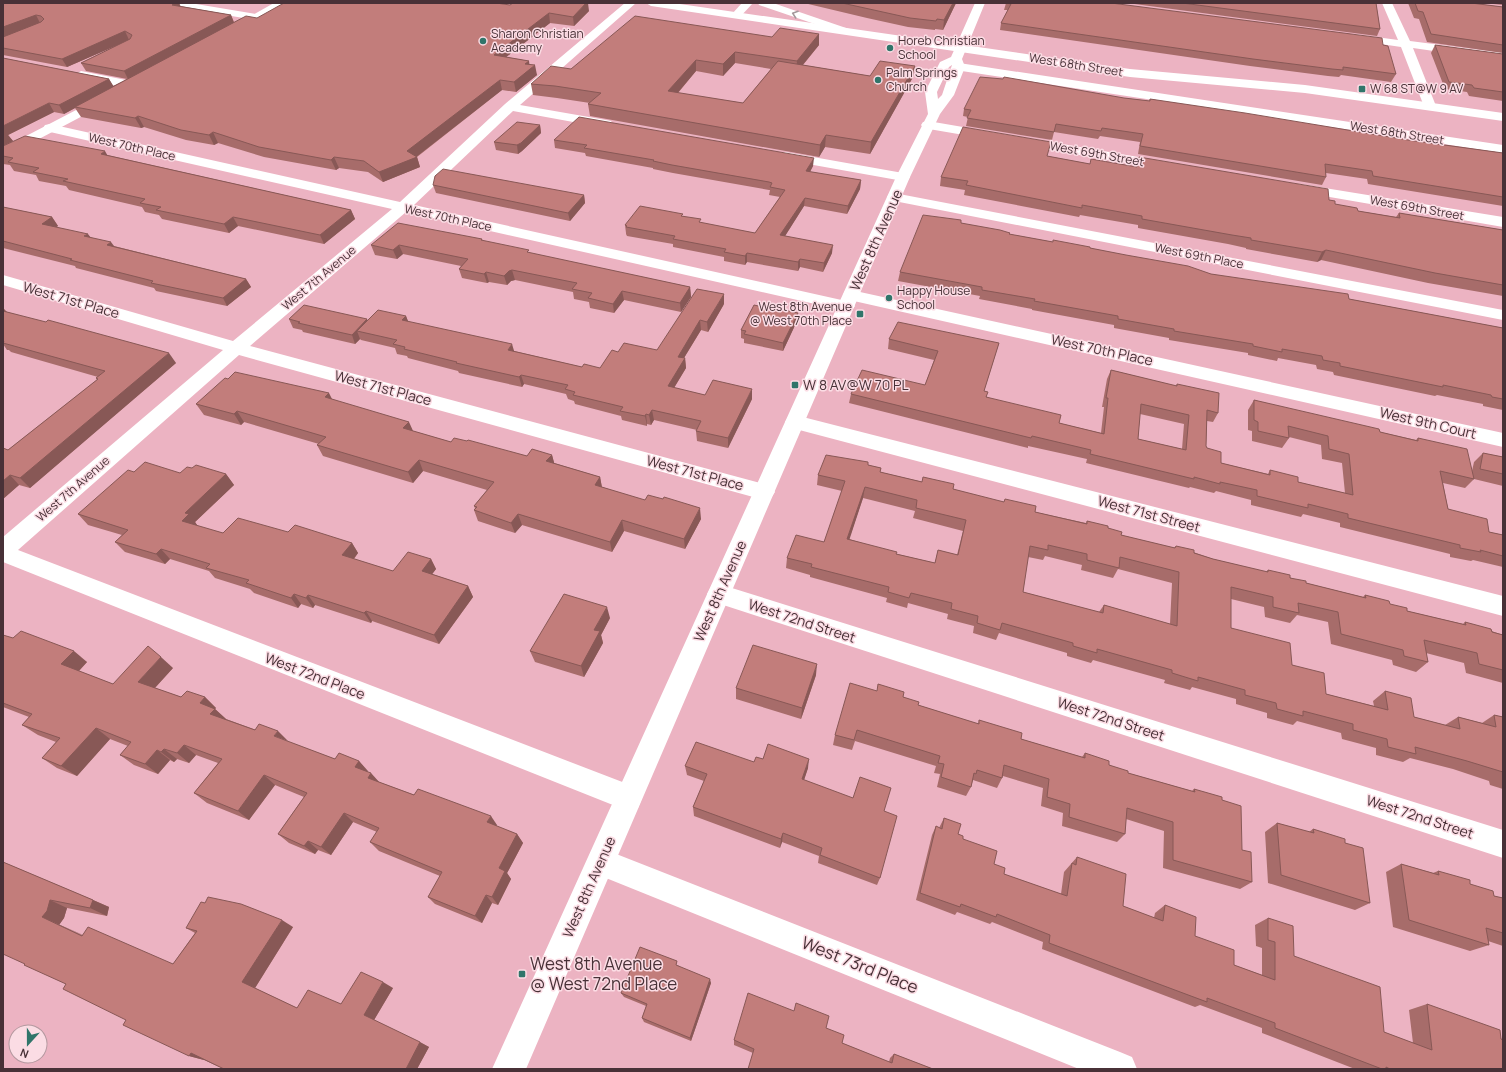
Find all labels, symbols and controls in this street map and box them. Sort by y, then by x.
one-way arrow [792,10,799,19]
place label: Sharon Christian Academy [491,25,584,56]
place label: Horeb Christian School [898,32,985,63]
marker: Sharon Christian Academy [478,36,488,46]
marker: Horeb Christian School [885,43,895,53]
street label: West 68th Street [1028,49,1125,80]
place label: Palm Springs Church [886,64,957,95]
marker: Palm Springs Church [873,75,883,85]
place label: W 68 ST@W 9 AV [1370,80,1464,97]
marker: W 68 ST@W 9 AV [1357,84,1367,94]
street label: West 68th Street [1349,117,1446,148]
street label: West 70th Place [87,128,177,165]
street label: West 69th Street [1049,137,1146,170]
street label: West 8th Avenue [845,186,906,293]
street label: West 69th Street [1369,191,1466,224]
street label: West 70th Place [403,200,493,235]
street label: West 69th Place [1153,239,1245,272]
street label: West 7th Avenue [278,241,360,314]
street label: West 71st Place [21,277,122,322]
place label: Happy House School [897,282,970,313]
marker: Happy House School [884,293,894,303]
place label: West 8th Avenue @ West 70th Place [750,298,852,329]
marker: West 8th Avenue @ West 70th Place [855,309,865,319]
street label: West 70th Place [1049,329,1155,370]
street label: West 71st Place [333,365,434,410]
place label: W 8 AV@W 70 PL [803,375,909,394]
marker: W 8 AV@W 70 PL [790,380,800,390]
street label: West 9th Court [1378,402,1479,443]
street label: West 71st Place [645,450,746,495]
street label: West 7th Avenue [32,452,113,525]
street label: West 71st Street [1096,491,1203,536]
street label: West 8th Avenue [689,537,750,644]
street label: West 72nd Street [746,594,859,647]
street label: West 72nd Place [262,648,368,703]
street label: West 72nd Street [1055,692,1168,745]
street label: West 72nd Street [1364,790,1477,843]
street label: West 8th Avenue [558,833,619,940]
street label: West 73rd Place [798,931,922,998]
place label: West 8th Avenue @ West 72nd Place [530,952,677,995]
marker: West 8th Avenue @ West 72nd Place [517,969,527,979]
north arrow [8,1024,48,1064]
text: N [18,1045,31,1062]

